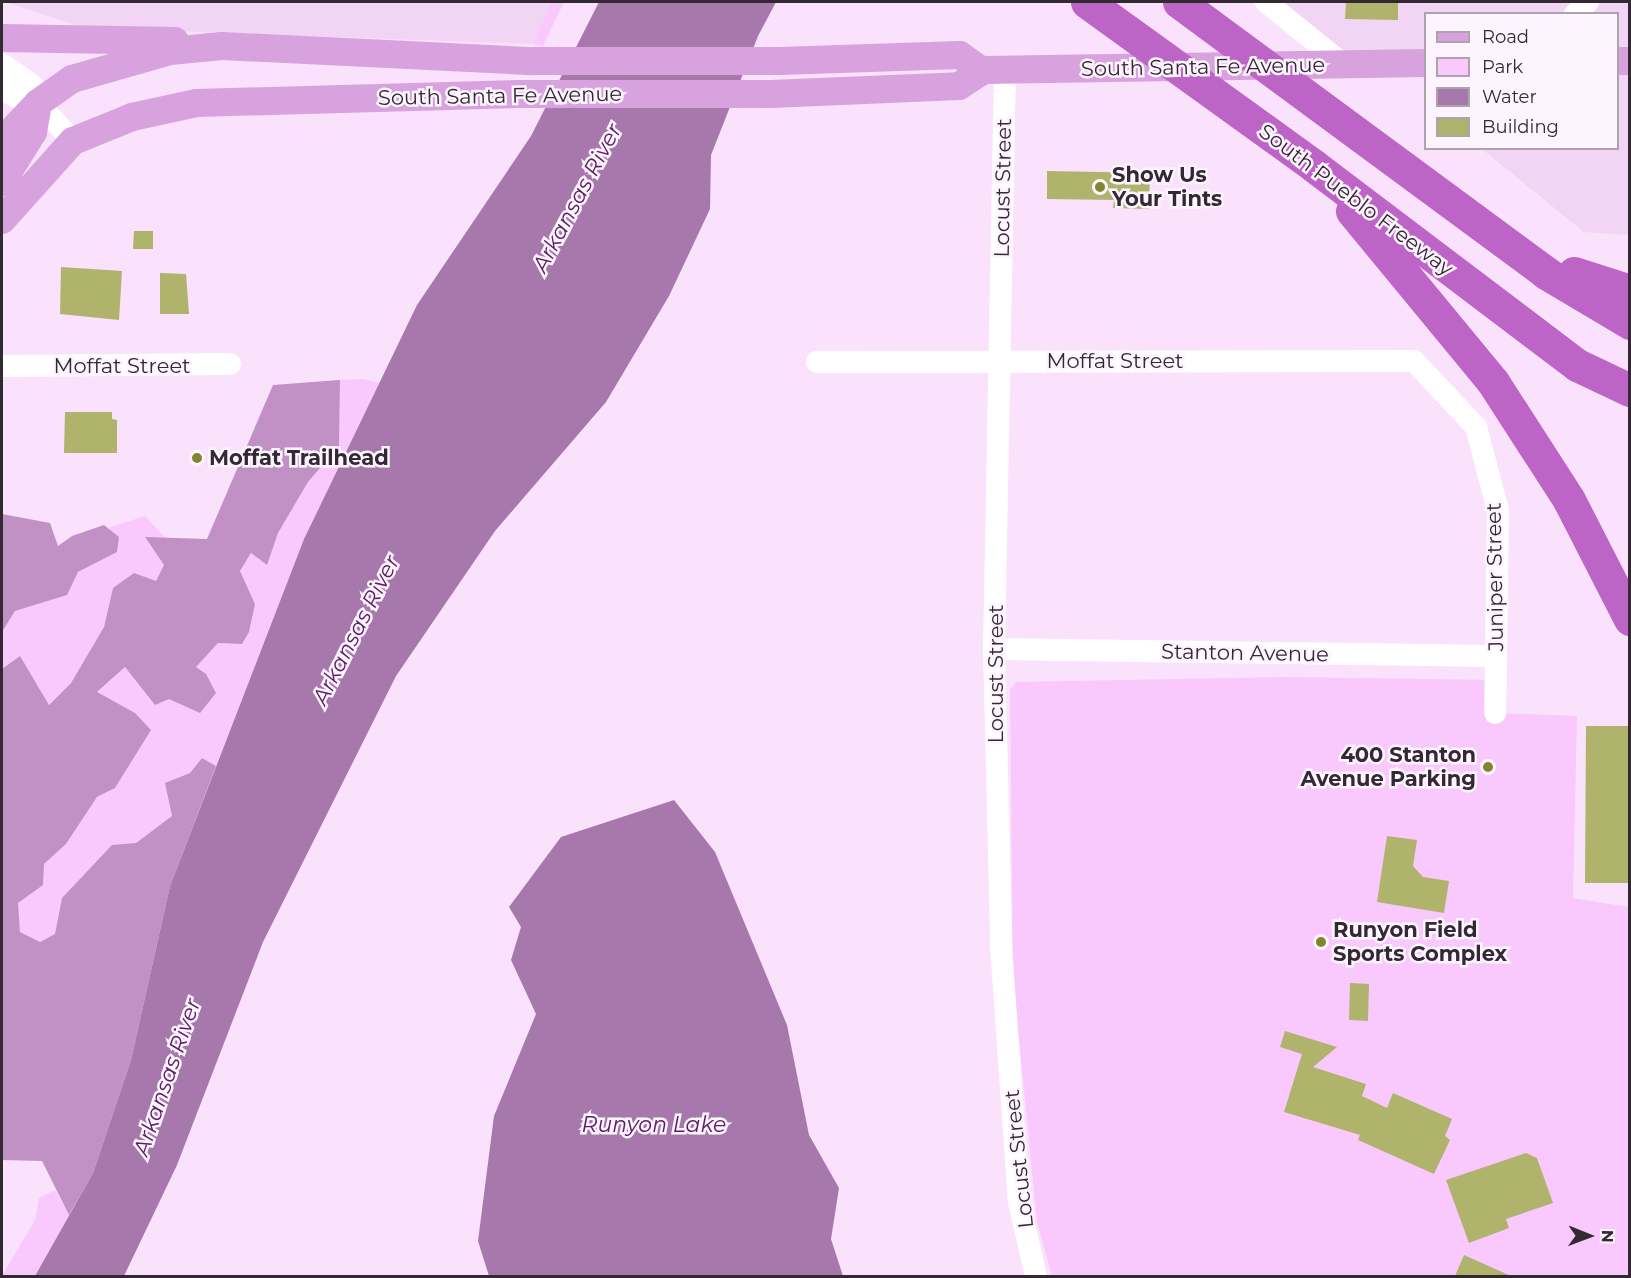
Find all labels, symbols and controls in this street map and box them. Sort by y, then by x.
legend [1424,12,1619,150]
text: Road [1482,26,1529,48]
street label: South Santa Fe Avenue [1081,52,1325,82]
text: Park [1482,56,1523,78]
street label: South Santa Fe Avenue [378,81,622,111]
text: Water [1482,86,1537,108]
text: Building [1482,116,1559,138]
street label: Locust Street [989,118,1017,258]
water label: Arkansas River [527,119,627,277]
street label: South Pueblo Freeway [1254,119,1458,281]
place label: Show Us Your Tints [1112,162,1222,212]
marker: Show Us Your Tints [1093,180,1107,194]
street label: Moffat Street [1046,348,1184,374]
street label: Moffat Street [53,353,191,379]
place label: Moffat Trailhead [209,445,389,471]
marker: Moffat Trailhead [190,451,204,465]
street label: Juniper Street [1481,502,1509,652]
water label: Arkansas River [307,551,405,709]
street label: Locust Street [983,604,1009,744]
street label: Stanton Avenue [1161,639,1329,667]
place label: 400 Stanton Avenue Parking [1301,742,1476,792]
marker: 400 Stanton Avenue Parking [1481,760,1495,774]
place label: Runyon Field Sports Complex [1333,917,1507,967]
marker: Runyon Field Sports Complex [1314,935,1328,949]
water label: Arkansas River [128,995,206,1159]
street label: Locust Street [999,1089,1039,1229]
water label: Runyon Lake [582,1112,726,1138]
north arrow [1559,1206,1619,1266]
text: N [1598,1230,1617,1243]

